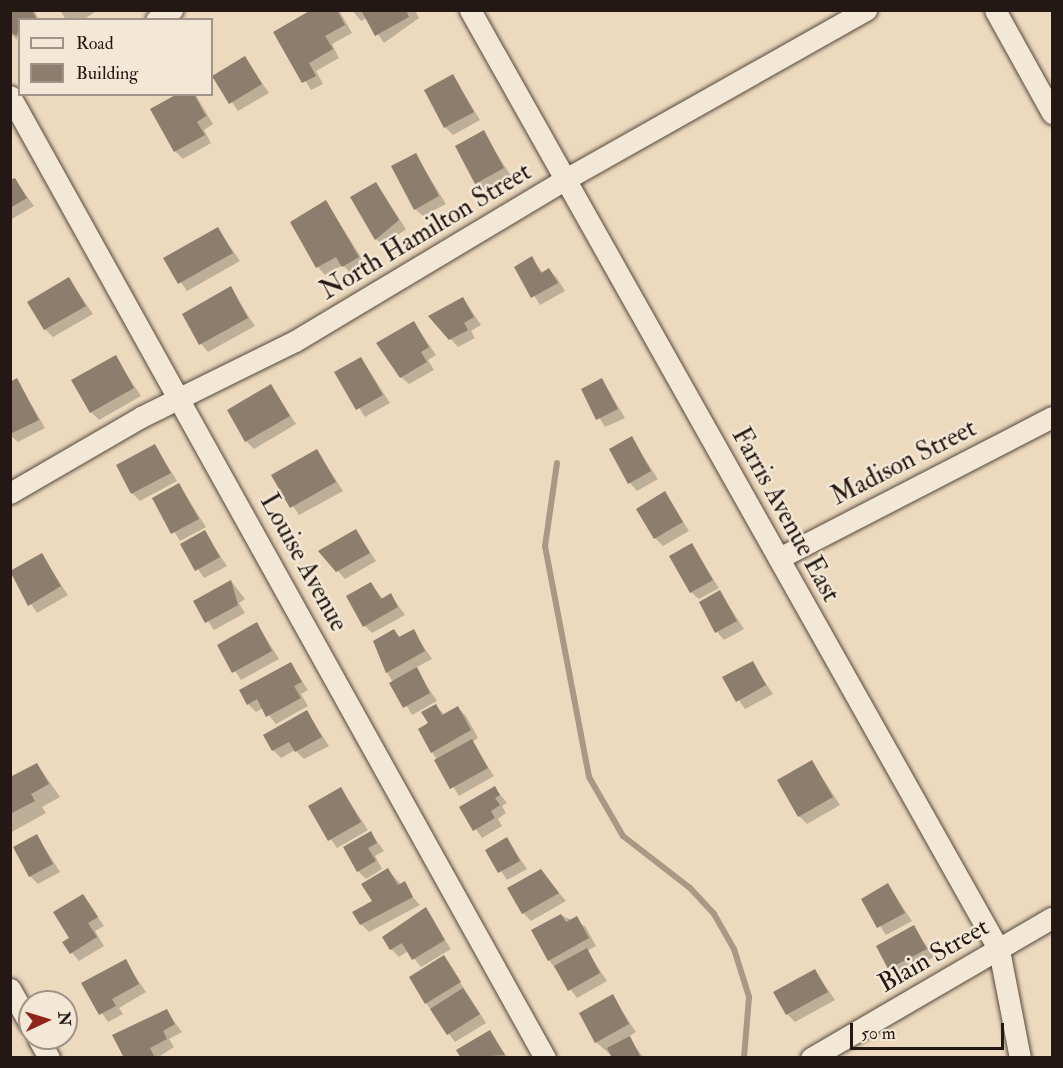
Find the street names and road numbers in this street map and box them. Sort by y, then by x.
street label: North Hamilton Street [315,157,537,307]
street label: Madison Street [826,413,982,513]
street label: Farris Avenue East [724,422,846,608]
street label: Louise Avenue [252,489,354,637]
street label: Blain Street [873,912,995,1000]

